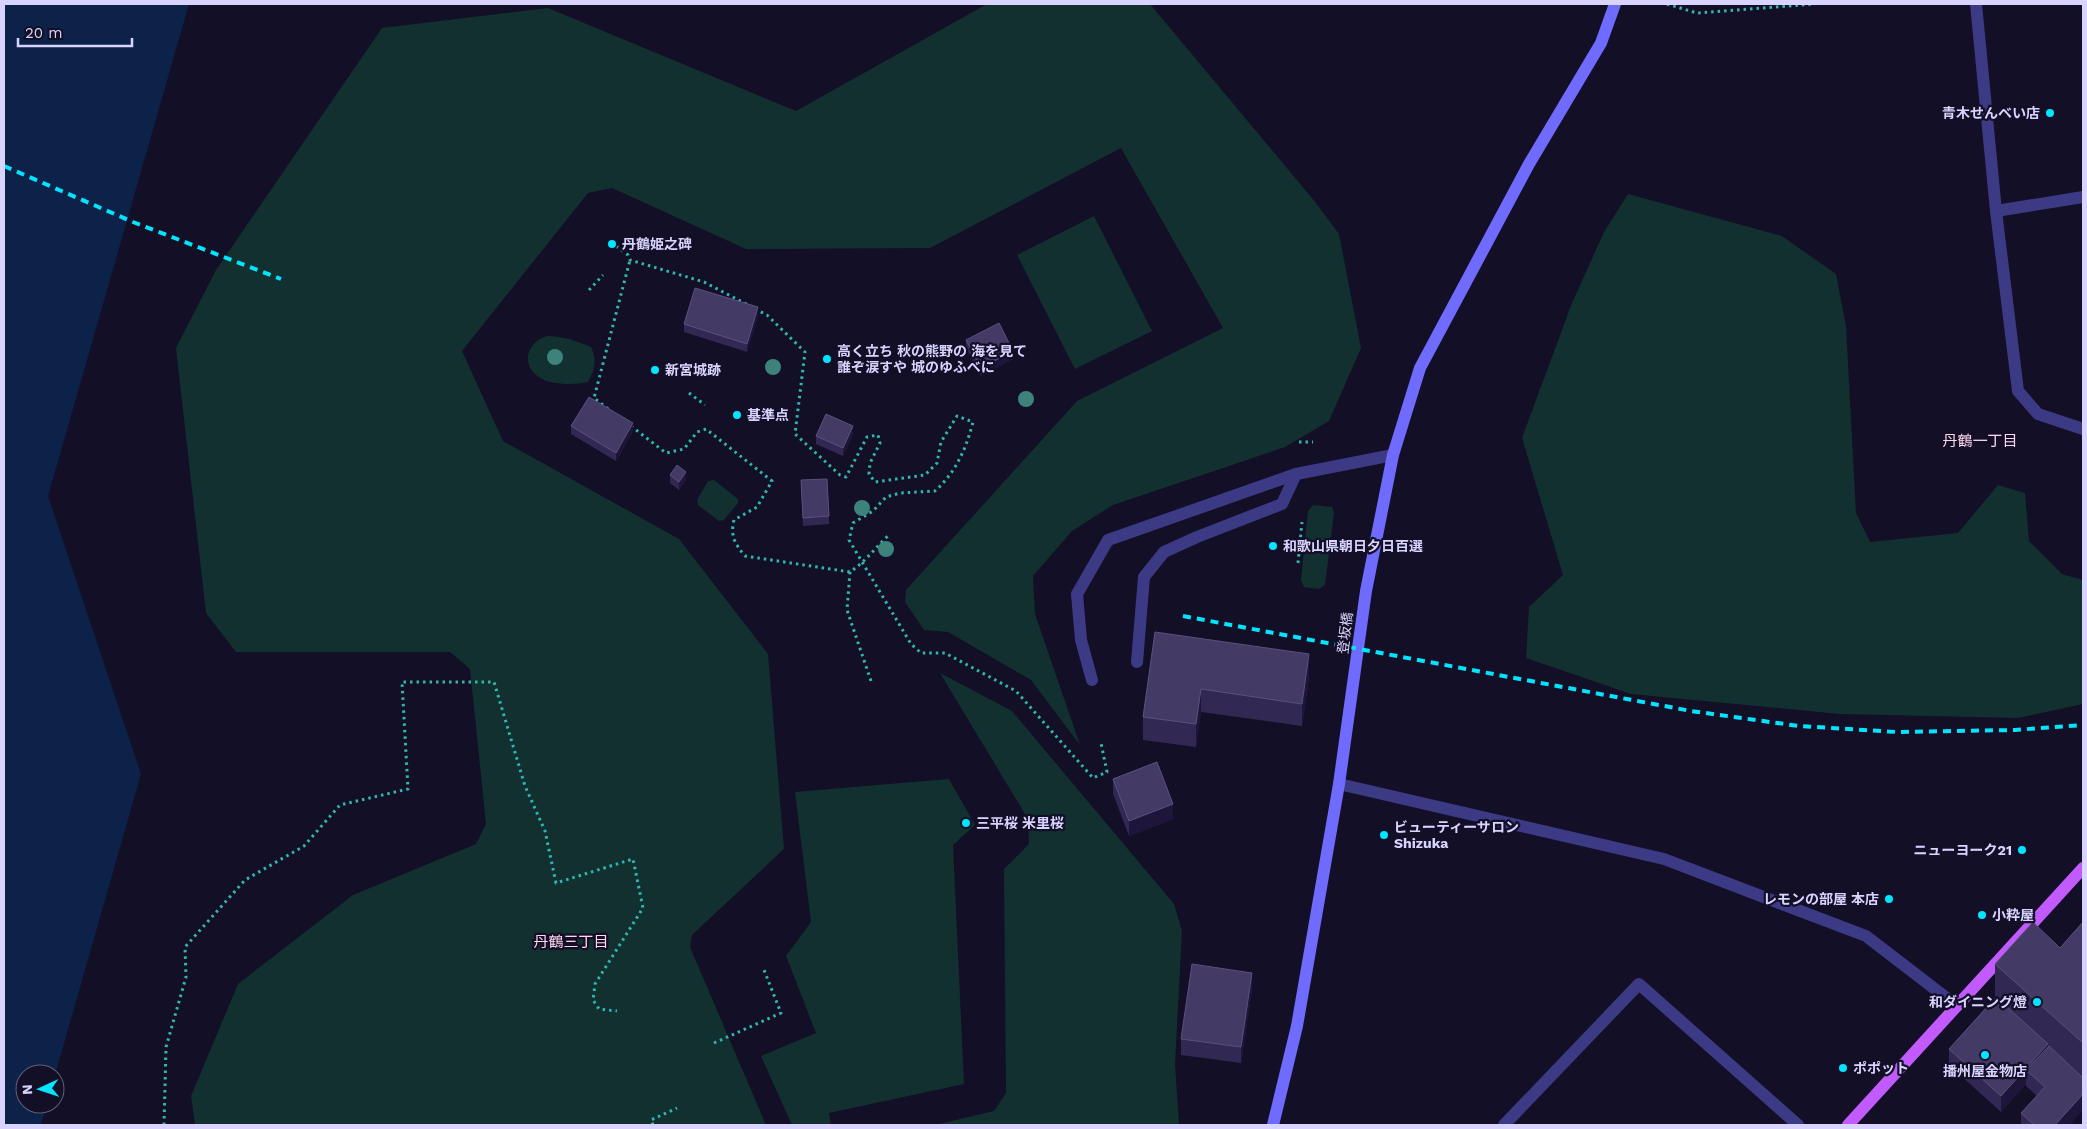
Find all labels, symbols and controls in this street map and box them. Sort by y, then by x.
scale bar [18,15,131,47]
text: 20 m [25,24,63,42]
place label: 青木せんべい店 [1942,105,2040,121]
marker: 青木せんべい店 [2044,107,2056,119]
place label: 丹鶴姫之碑 [622,236,692,252]
marker: 丹鶴姫之碑 [606,238,618,250]
place label: 高く立ち 秋の熊野の 海を見て 誰ぞ涙すや 城のゆふべに [837,343,1027,375]
marker: 高く立ち 秋の熊野の 海を見て 誰ぞ涙すや 城のゆふべに [821,353,833,365]
place label: 新宮城跡 [665,362,721,378]
marker: 新宮城跡 [649,364,661,376]
place label: 基準点 [747,407,789,423]
marker: 基準点 [731,409,743,421]
district label: 丹鶴一丁目 [1942,432,2018,450]
place label: 和歌山県朝日夕日百選 [1283,538,1423,554]
marker: 和歌山県朝日夕日百選 [1267,540,1279,552]
street label: 登坂橋 [1335,611,1355,655]
place label: 三平桜 米里桜 [976,815,1064,831]
marker: 三平桜 米里桜 [960,817,972,829]
place label: ビューティーサロン Shizuka [1394,819,1519,851]
marker: ビューティーサロン Shizuka [1378,829,1390,841]
place label: ニューヨーク21 [1914,842,2012,858]
marker: ニューヨーク21 [2016,844,2028,856]
place label: レモンの部屋 本店 [1763,891,1879,907]
marker: レモンの部屋 本店 [1883,893,1895,905]
place label: 小粋屋 [1992,907,2034,923]
marker: 小粋屋 [1976,909,1988,921]
district label: 丹鶴三丁目 [533,933,609,951]
place label: 和ダイニング燈 [1929,994,2027,1010]
marker: 和ダイニング燈 [2031,996,2043,1008]
marker: 播州屋金物店 [1979,1049,1991,1061]
place label: ポポット [1853,1060,1909,1076]
marker: ポポット [1837,1062,1849,1074]
place label: 播州屋金物店 [1943,1063,2027,1079]
north arrow [15,1064,65,1114]
text: N [19,1084,35,1095]

